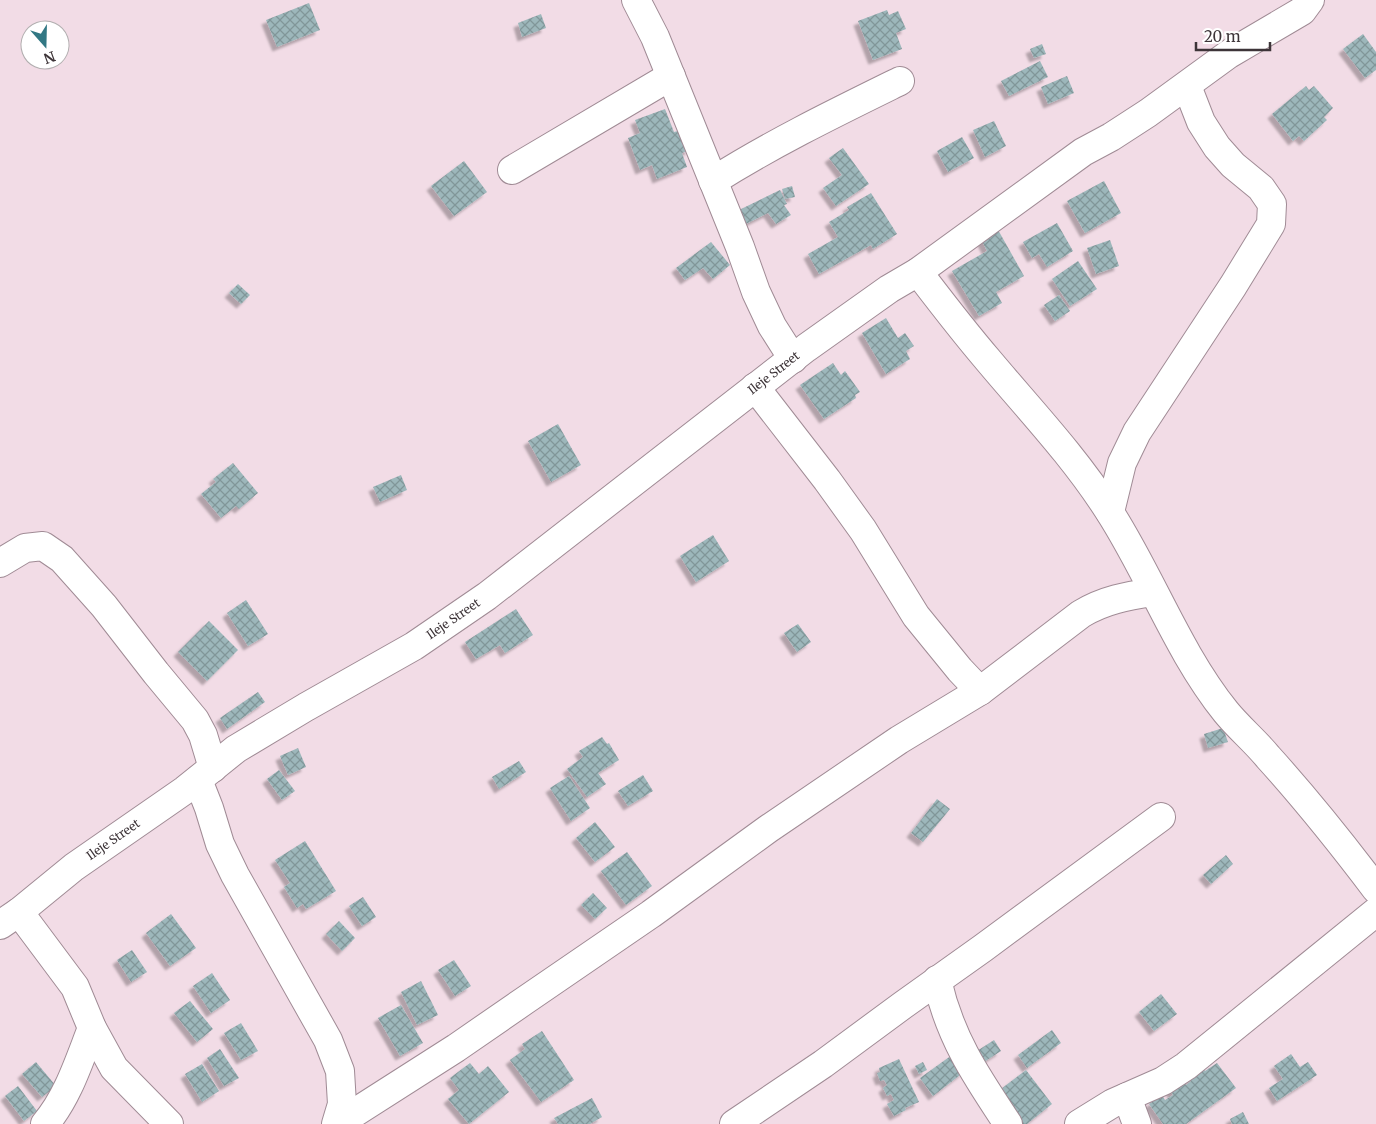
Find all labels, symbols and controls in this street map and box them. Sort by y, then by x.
north arrow [20,20,70,70]
scale bar [1196,20,1270,52]
text: 20 m [1204,27,1241,46]
text: N [41,47,58,68]
street label: Ileje Street [745,348,803,397]
street label: Ileje Street [423,595,483,642]
street label: Ileje Street [84,815,143,863]

